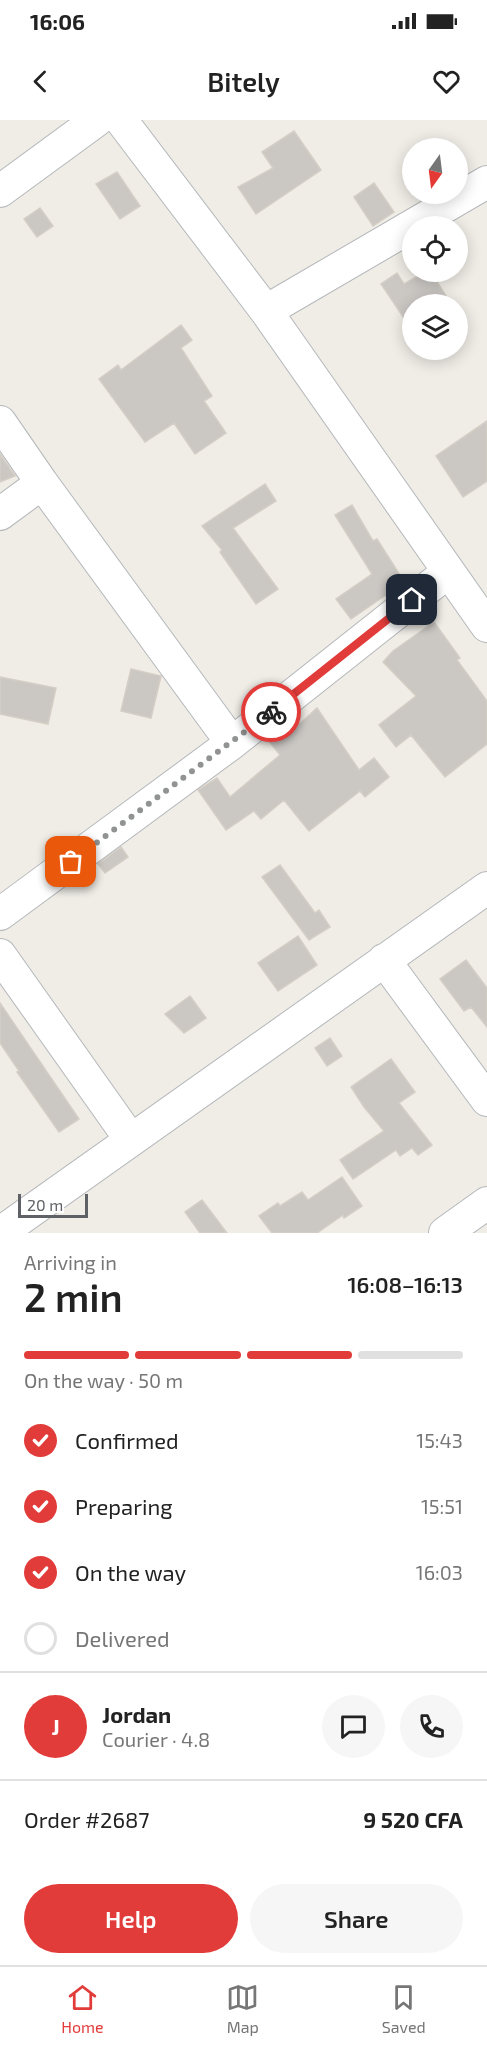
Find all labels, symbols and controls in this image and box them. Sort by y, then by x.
text: 16:06 [30,8,85,34]
icon: back [24,65,57,98]
text: Bitely [207,65,280,97]
icon: heart [430,65,463,98]
north arrow [402,138,468,204]
map controls [402,138,468,360]
button: locate [402,216,468,282]
button: layers [402,294,468,360]
pin [386,574,437,625]
icon: home [395,583,428,616]
courier [241,682,301,742]
icon: bike [255,696,288,729]
pin [45,836,96,887]
icon: bag [54,845,87,878]
scale bar [18,1191,88,1218]
text: 20 m [27,1195,63,1214]
text: Arriving in [24,1250,117,1274]
text: 16:08–16:13 [347,1271,463,1297]
text: 2 min [24,1273,123,1320]
text: On the way · 50 m [24,1368,183,1392]
icon: check [24,1424,57,1457]
text: Confirmed [75,1427,179,1453]
text: 15:43 [416,1428,463,1452]
icon: check [24,1490,57,1523]
text: Preparing [75,1493,173,1519]
text: 15:51 [421,1494,463,1518]
icon: check [24,1556,57,1589]
text: On the way [75,1559,186,1585]
text: 16:03 [416,1560,463,1584]
text: Delivered [75,1625,170,1651]
button: chat [322,1695,385,1758]
button: phone [400,1695,463,1758]
text: Jordan [102,1701,171,1727]
text: J [51,1713,60,1739]
text: Courier · 4.8 [102,1727,210,1751]
text: Order #2687 [24,1806,150,1832]
text: 9 520 CFA [363,1806,463,1832]
button: Help [24,1884,238,1953]
button: Share [250,1884,463,1953]
tab: Home [61,1981,104,2036]
tab: Map [226,1981,259,2036]
tab: Saved [382,1981,426,2036]

